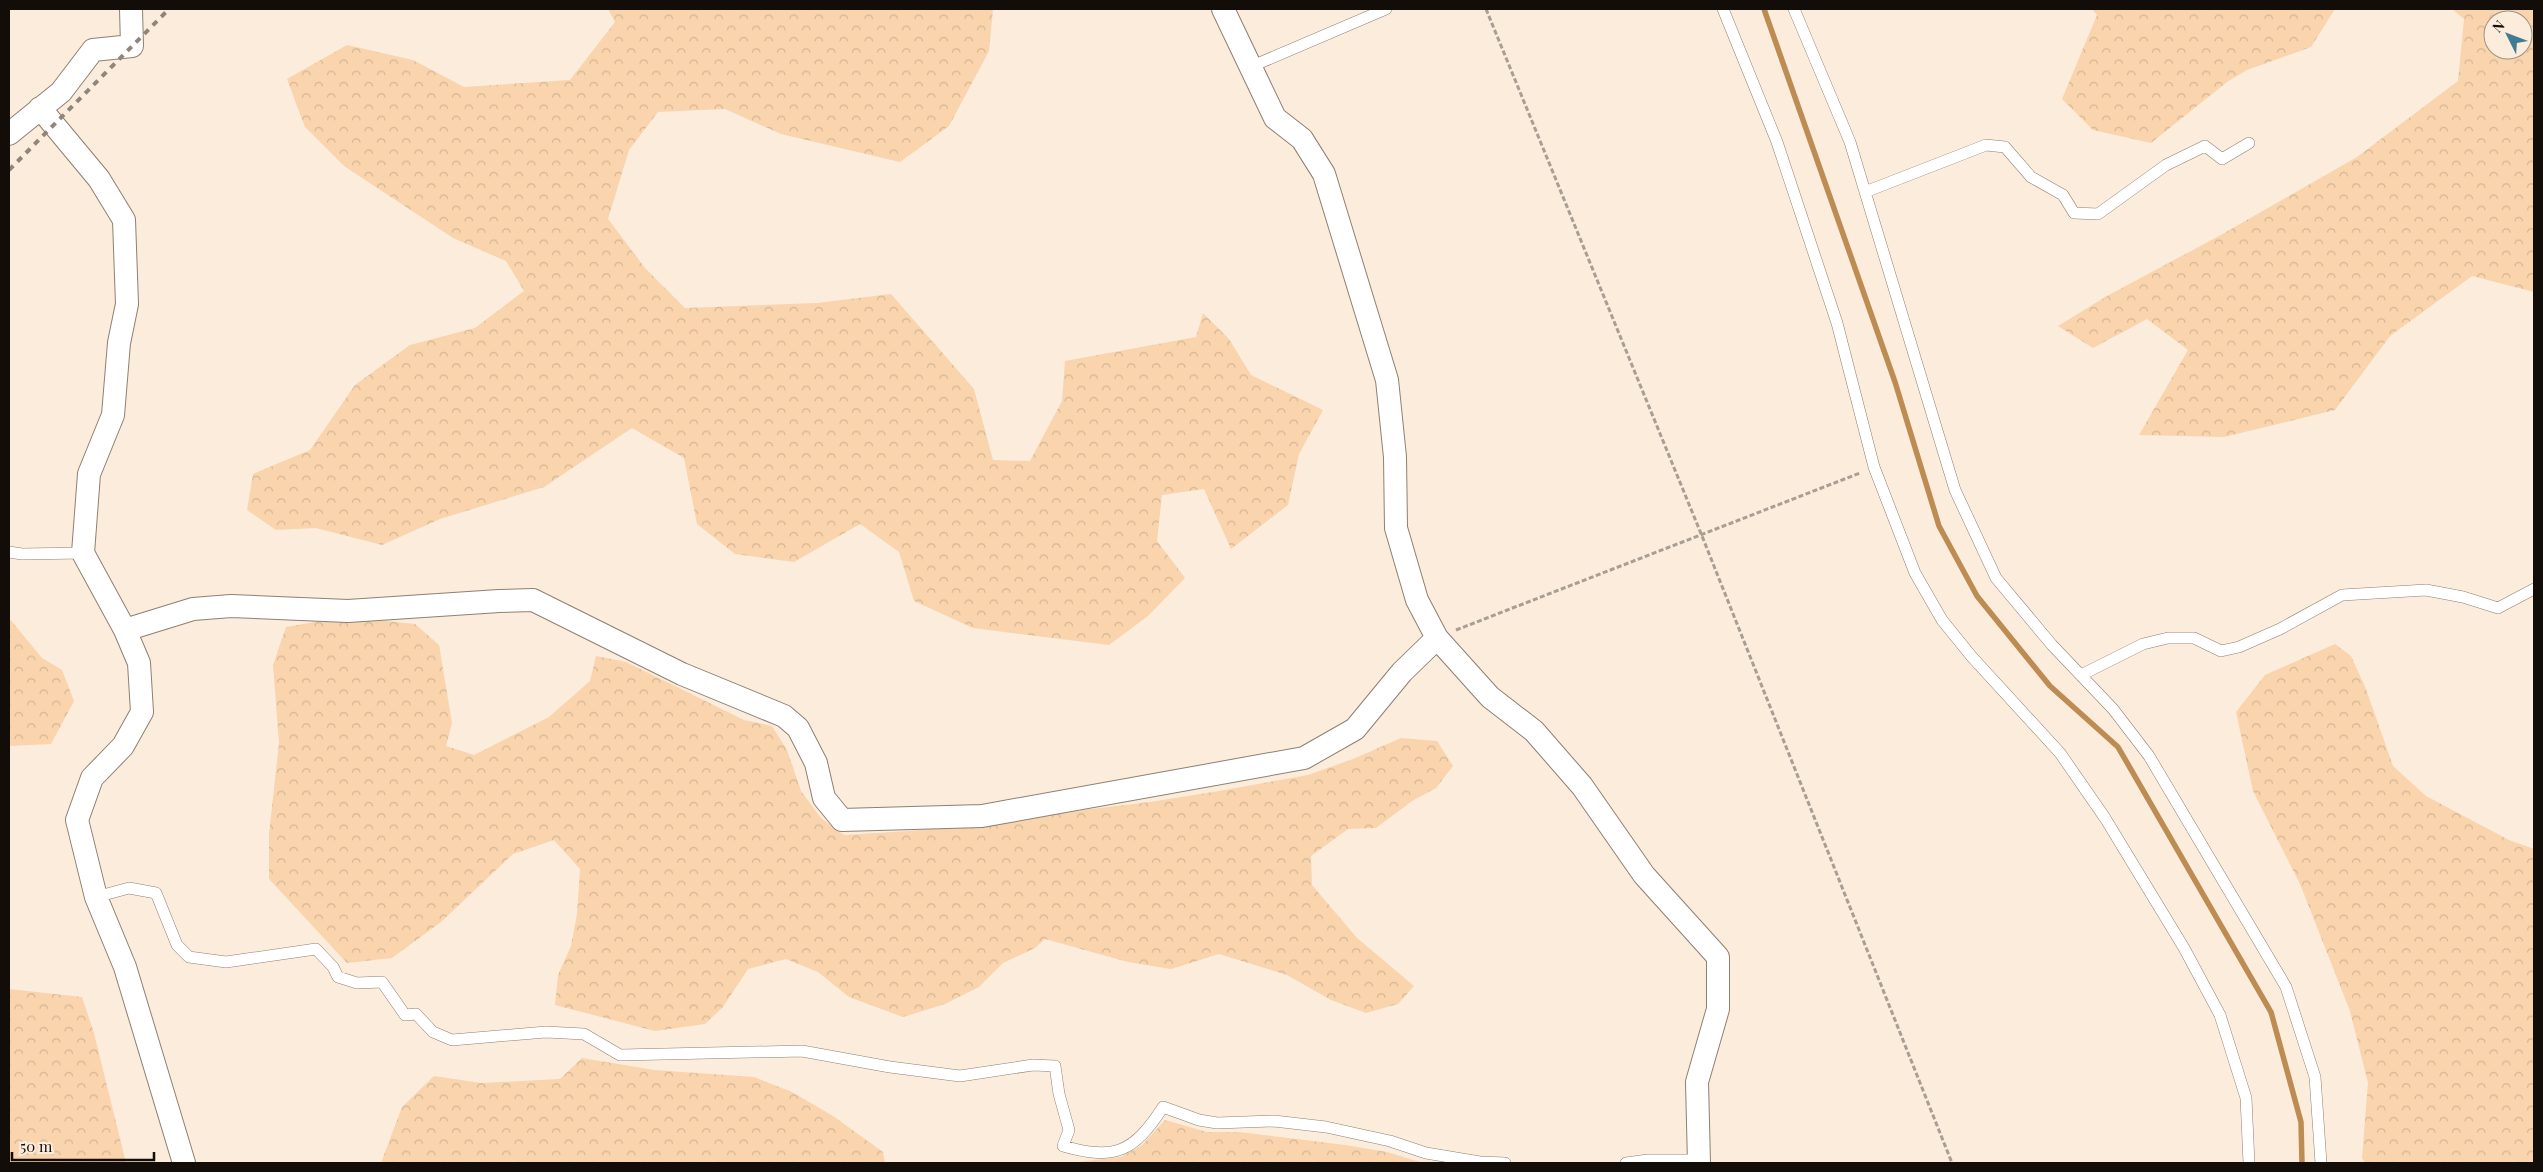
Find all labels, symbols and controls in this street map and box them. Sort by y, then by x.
north arrow [2483,10,2533,60]
text: N [2488,16,2508,36]
scale bar [12,1130,155,1162]
text: 50 m [20,1136,53,1156]

